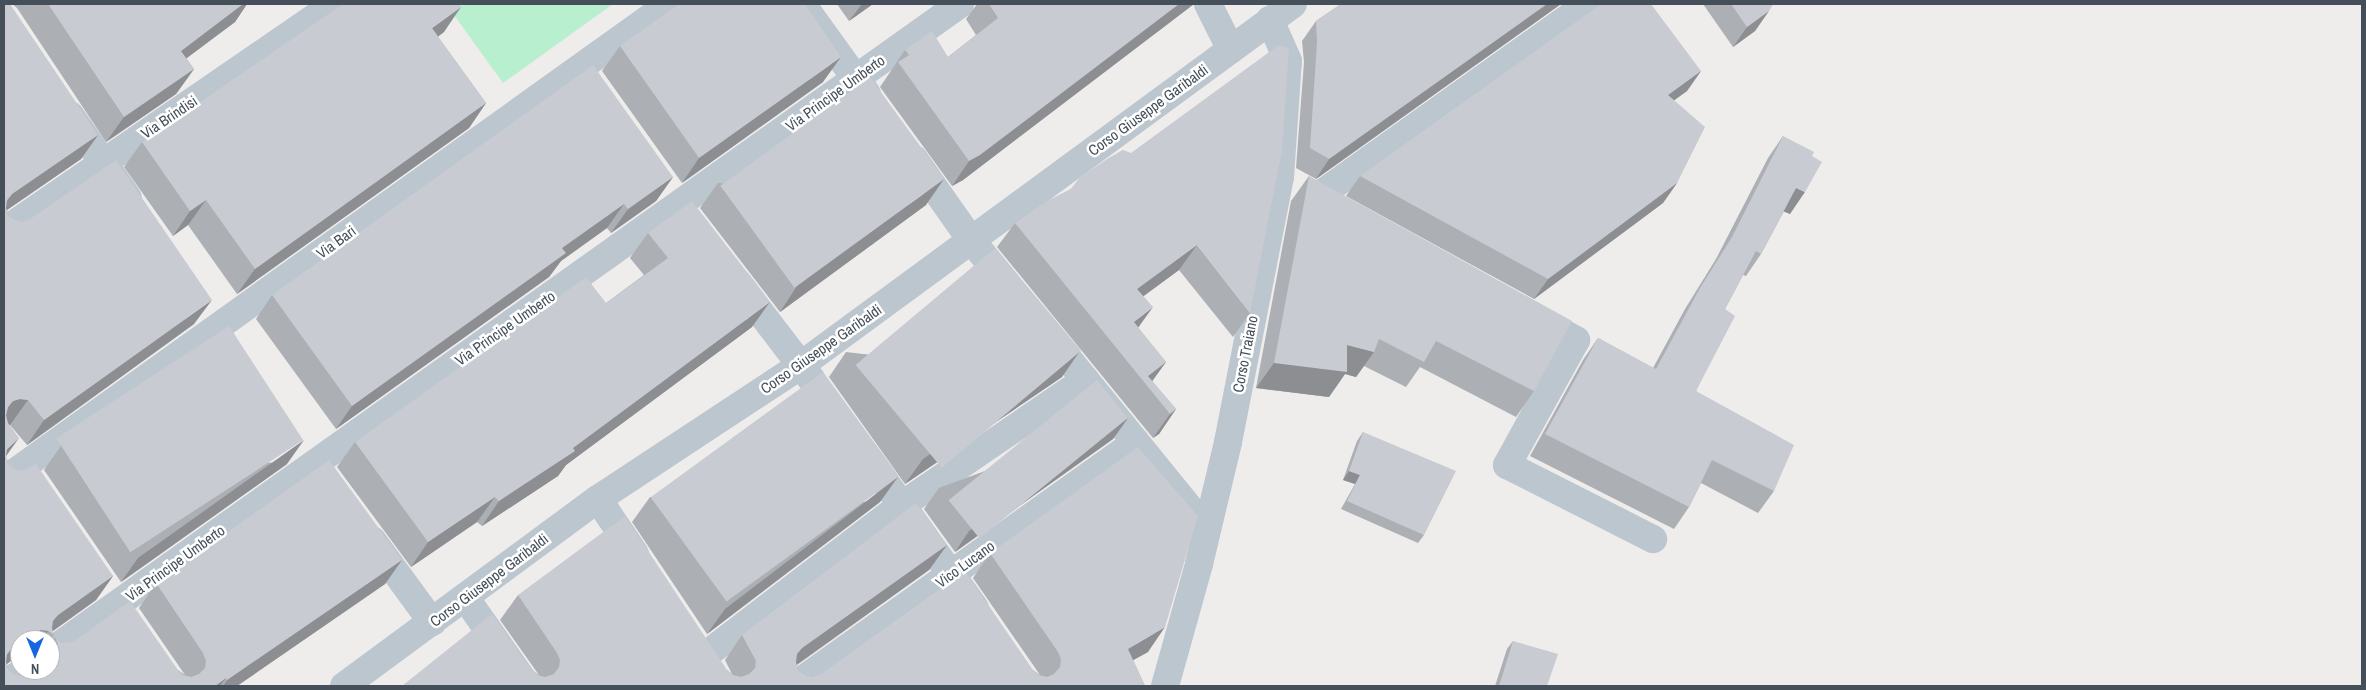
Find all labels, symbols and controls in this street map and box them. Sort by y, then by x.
street label: Via Principe Umberto [782,51,888,135]
street label: Corso Giuseppe Garibaldi [1085,61,1211,159]
street label: Via Brindisi [137,92,201,142]
street label: Via Bari [313,222,359,262]
street label: Via Principe Umberto [451,287,559,369]
street label: Corso Giuseppe Garibaldi [757,300,885,398]
street label: Corso Traiano [1229,314,1261,394]
street label: Via Principe Umberto [122,521,228,605]
street label: Corso Giuseppe Garibaldi [426,530,552,630]
street label: Vico Lucano [932,537,998,591]
north arrow [10,630,60,680]
text: N [31,660,39,678]

